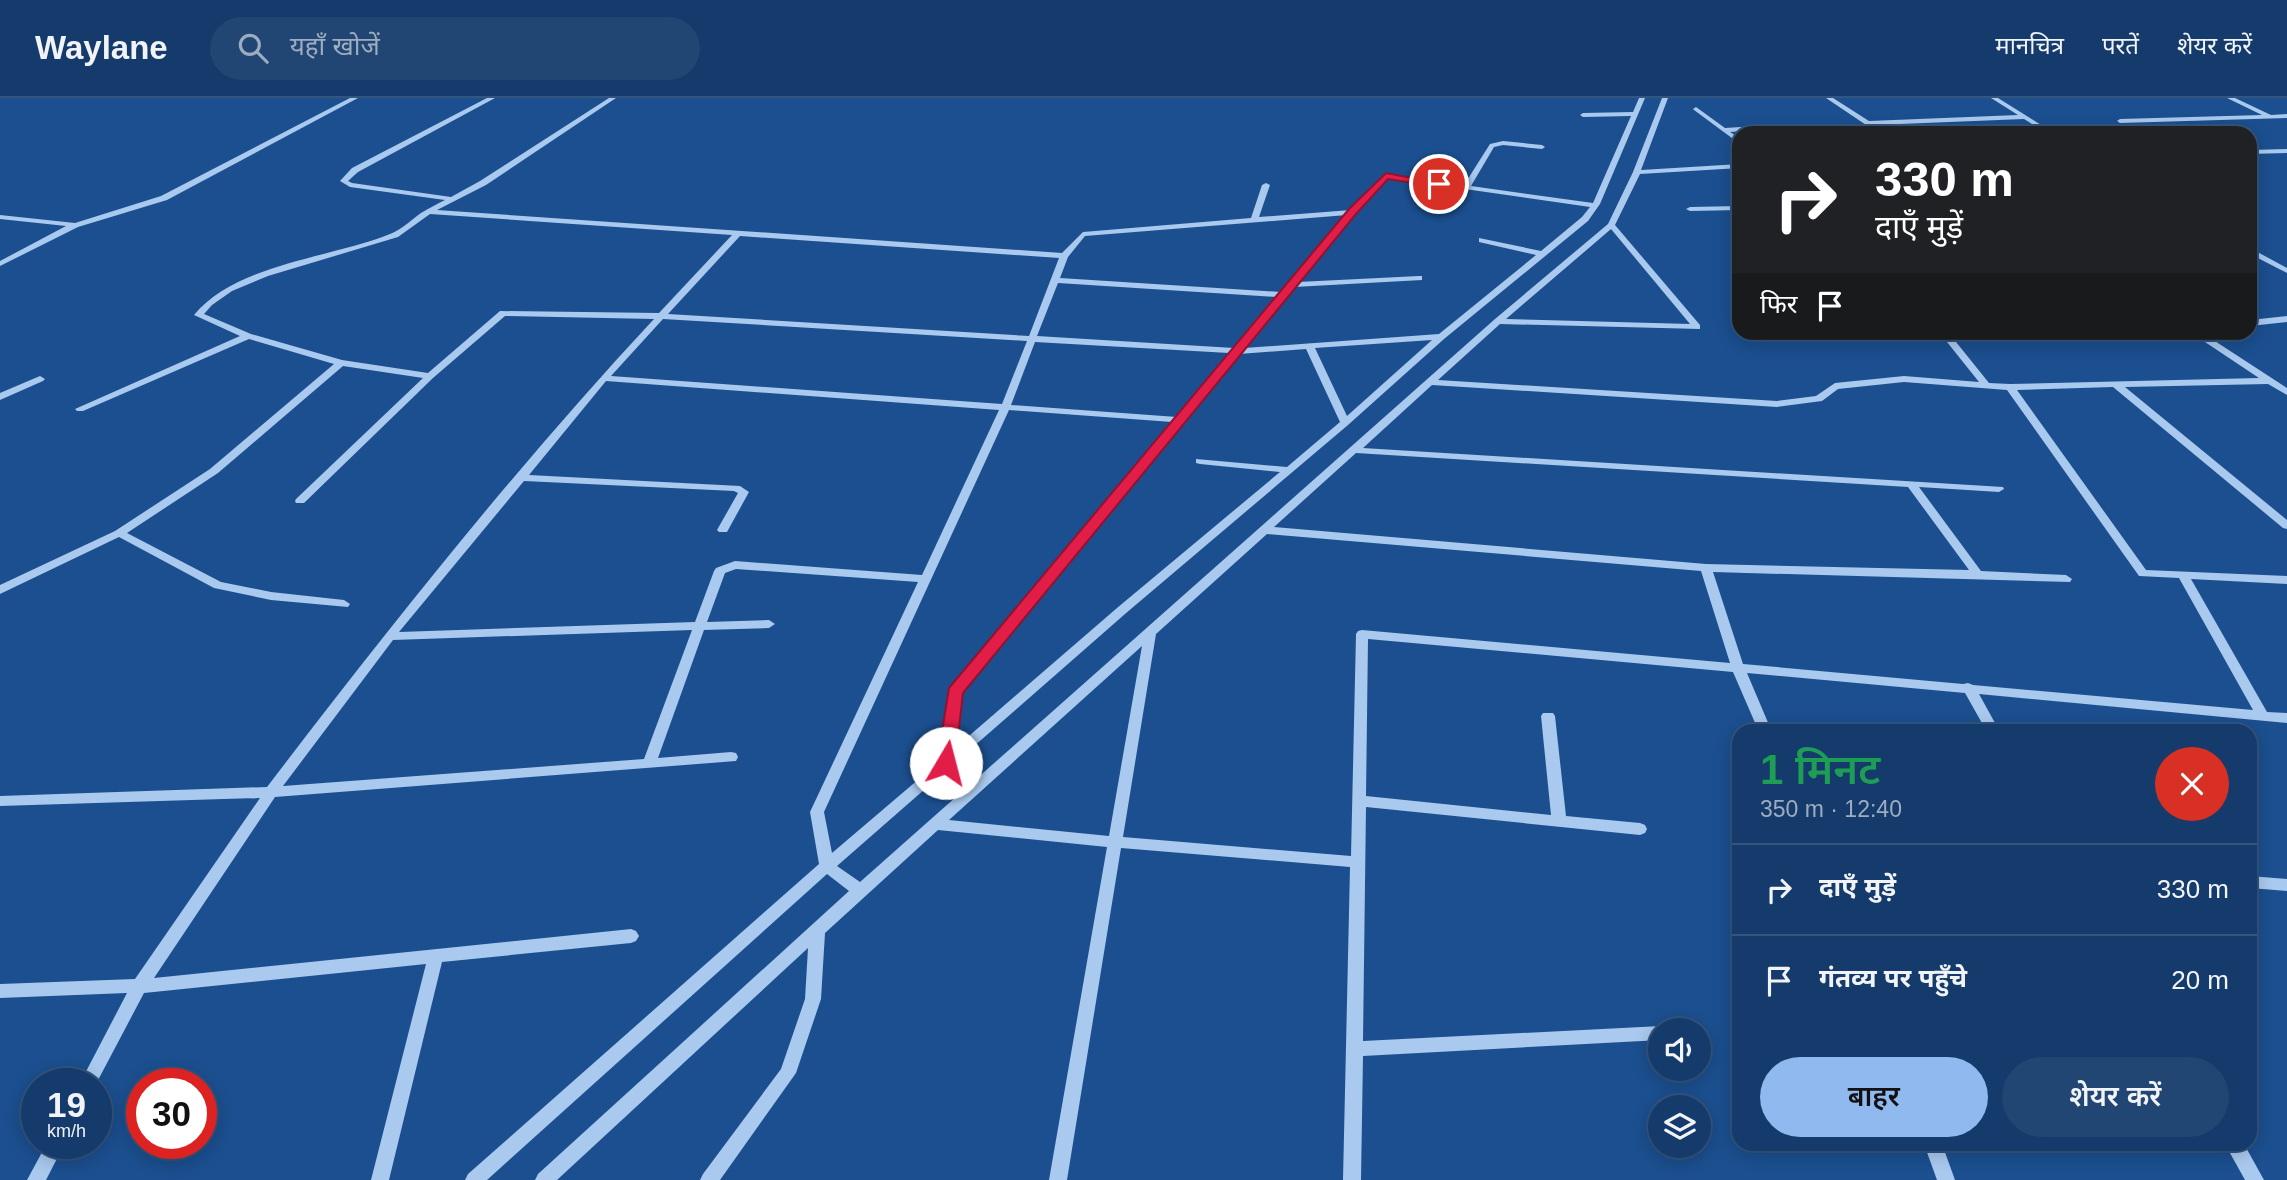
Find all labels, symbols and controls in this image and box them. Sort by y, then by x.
search box [210,17,700,80]
text: Waylane [35,29,168,66]
icon: search [234,29,272,67]
text: यहाँ खोजें [290,31,380,61]
text: मानचित्र [1995,32,2064,59]
text: परतें [2102,32,2139,59]
text: शेयर करें [2177,32,2252,59]
text: 330 m [1875,152,2014,206]
pin [1409,154,1469,214]
icon: right [1760,154,1851,245]
icon: arrive [1420,165,1458,203]
text: दाएँ मुड़ें [1875,209,1963,245]
icon: arrive [1811,287,1849,325]
text: फिर [1760,289,1797,319]
position arrow [909,726,983,800]
text: 1 मिनट [1760,746,1880,793]
button: close [2155,747,2229,821]
text: 350 m · 12:40 [1760,796,1902,822]
icon: right [1760,871,1798,909]
text: दाएँ मुड़ें [1819,872,1896,902]
text: 330 m [2157,874,2229,904]
icon: arrive [1760,962,1798,1000]
text: गंतव्य पर पहुँचे [1819,963,1967,993]
text: 20 m [2171,965,2229,995]
map controls [1648,1018,1711,1158]
button: sound [1648,1018,1711,1081]
button: बाहर [1760,1057,1988,1137]
button: शेयर करें [2002,1057,2229,1137]
speed limit sign: 30 [126,1068,217,1159]
text: 19 [47,1085,86,1124]
button: layers [1648,1095,1711,1158]
text: km/h [47,1121,86,1141]

